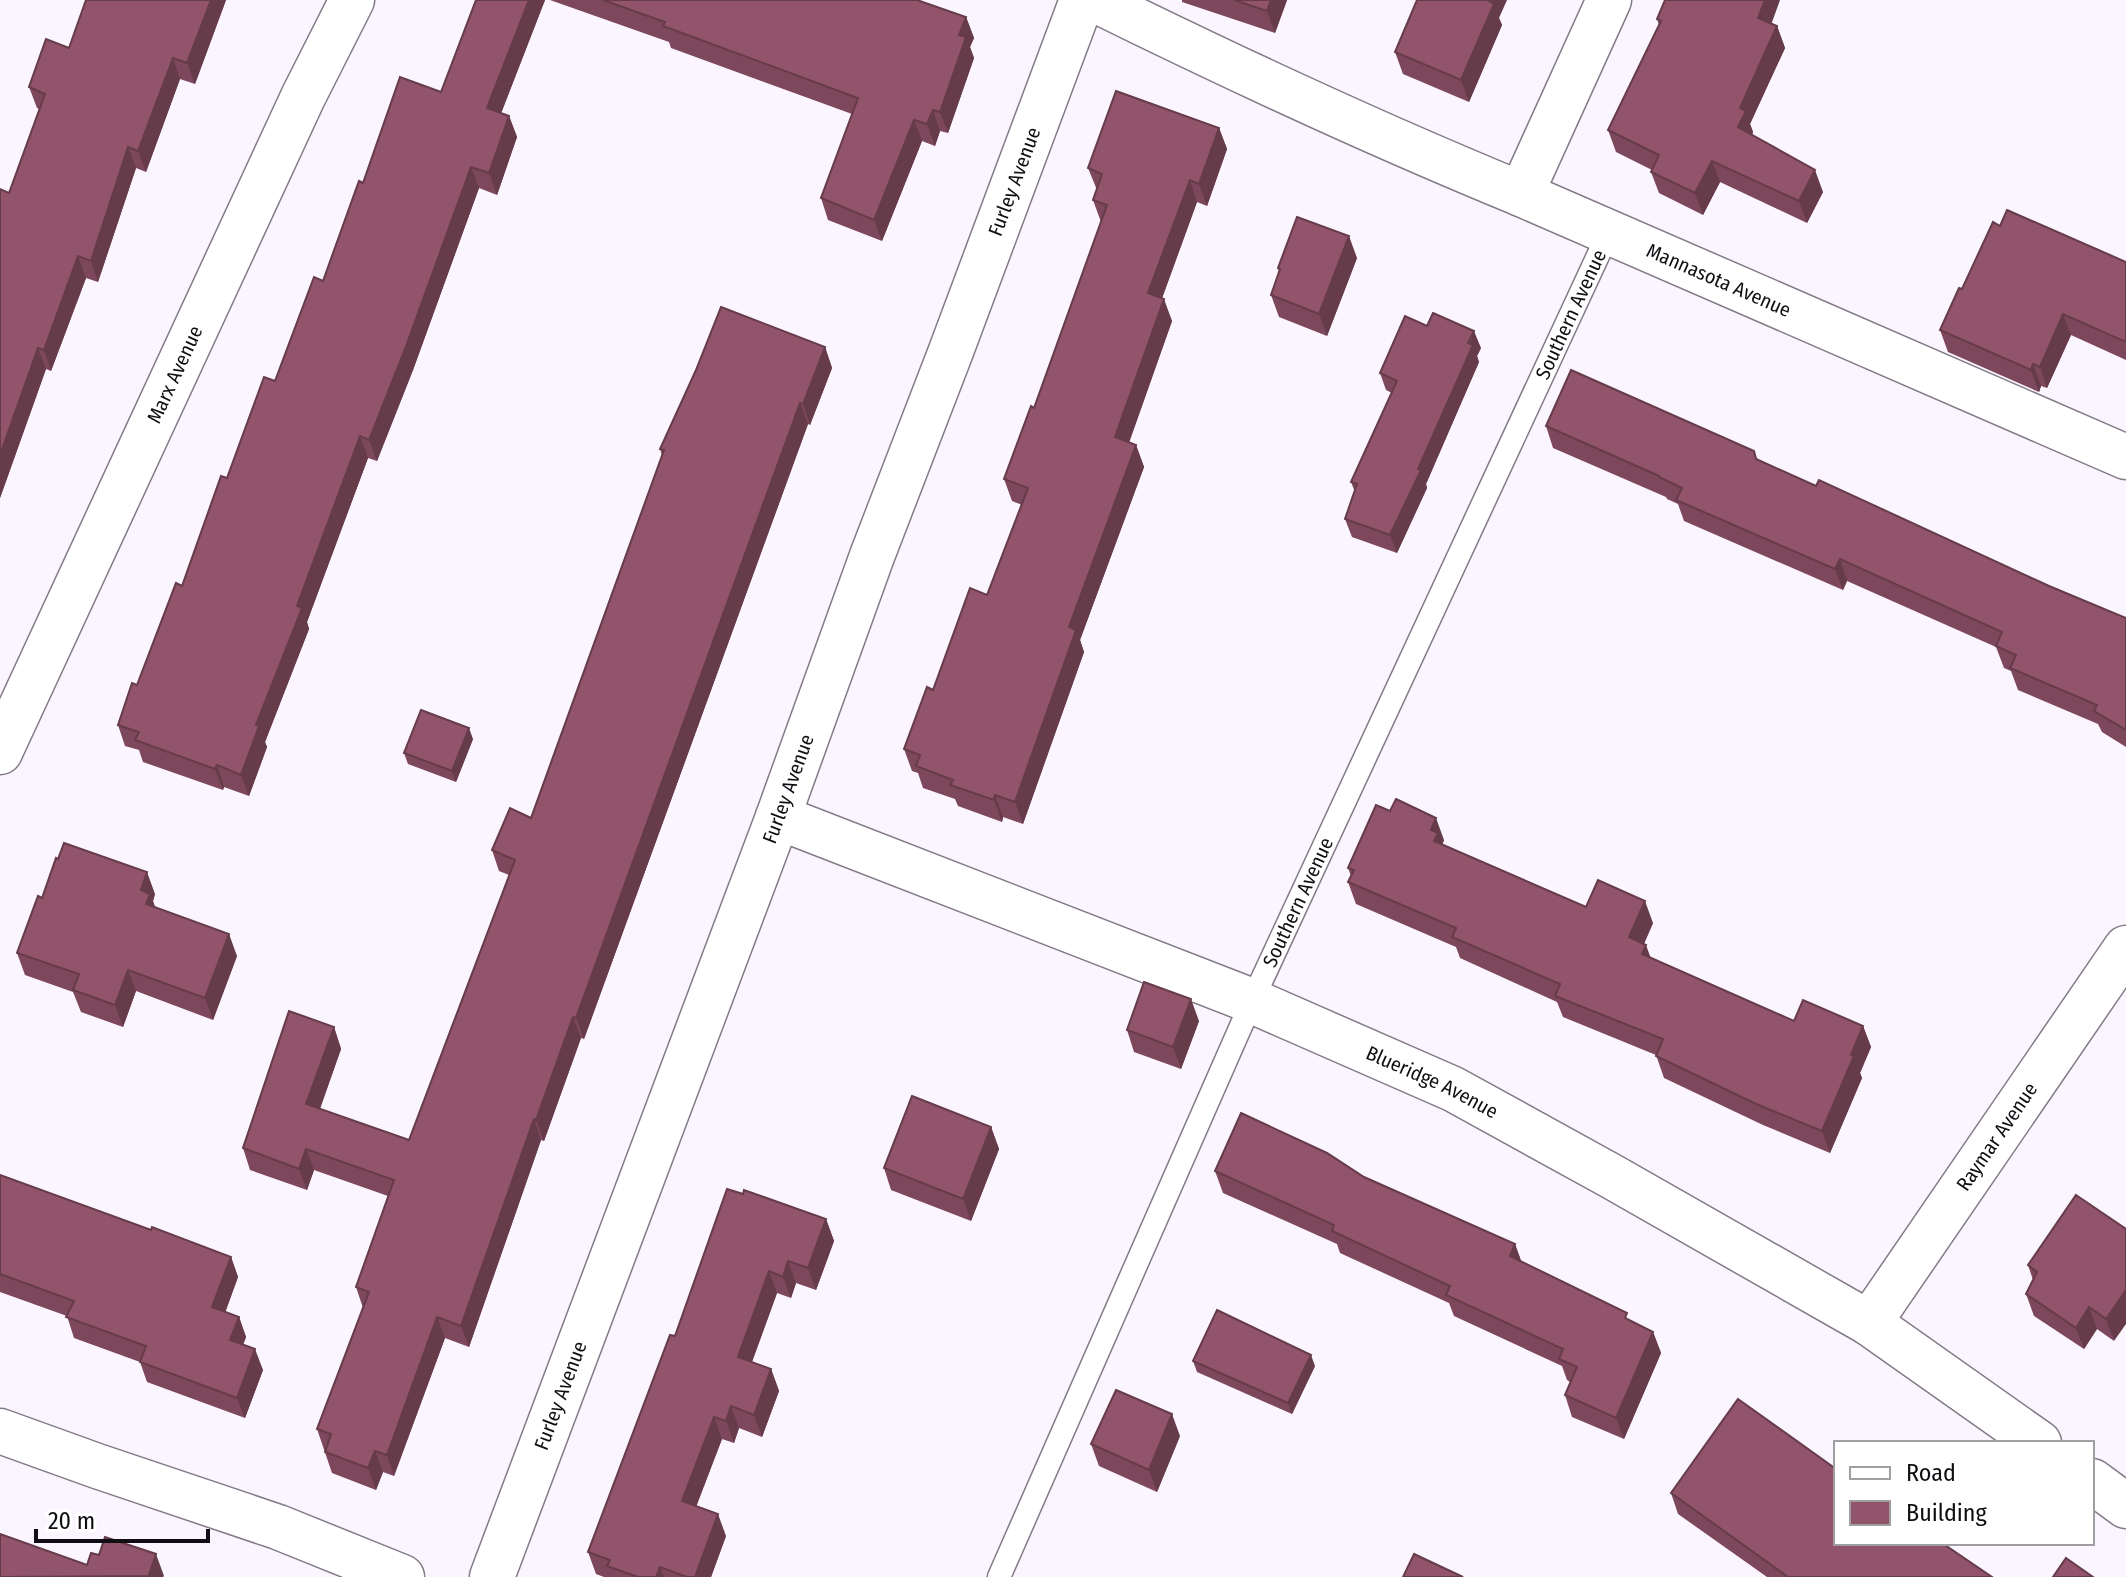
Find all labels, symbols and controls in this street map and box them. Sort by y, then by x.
street label: Furley Avenue [983,124,1045,239]
street label: Mannasota Avenue [1643,238,1795,322]
street label: Southern Avenue [1530,246,1611,383]
street label: Marx Avenue [142,322,208,427]
street label: Furley Avenue [757,731,819,847]
street label: Southern Avenue [1257,834,1338,971]
street label: Blueridge Avenue [1363,1041,1502,1123]
street label: Raymar Avenue [1951,1078,2042,1195]
street label: Furley Avenue [529,1338,592,1453]
legend [1834,1441,2094,1545]
text: Road [1906,1459,1956,1487]
scale bar [36,1493,208,1543]
text: Building [1906,1499,1988,1527]
text: 20 m [48,1507,95,1535]

